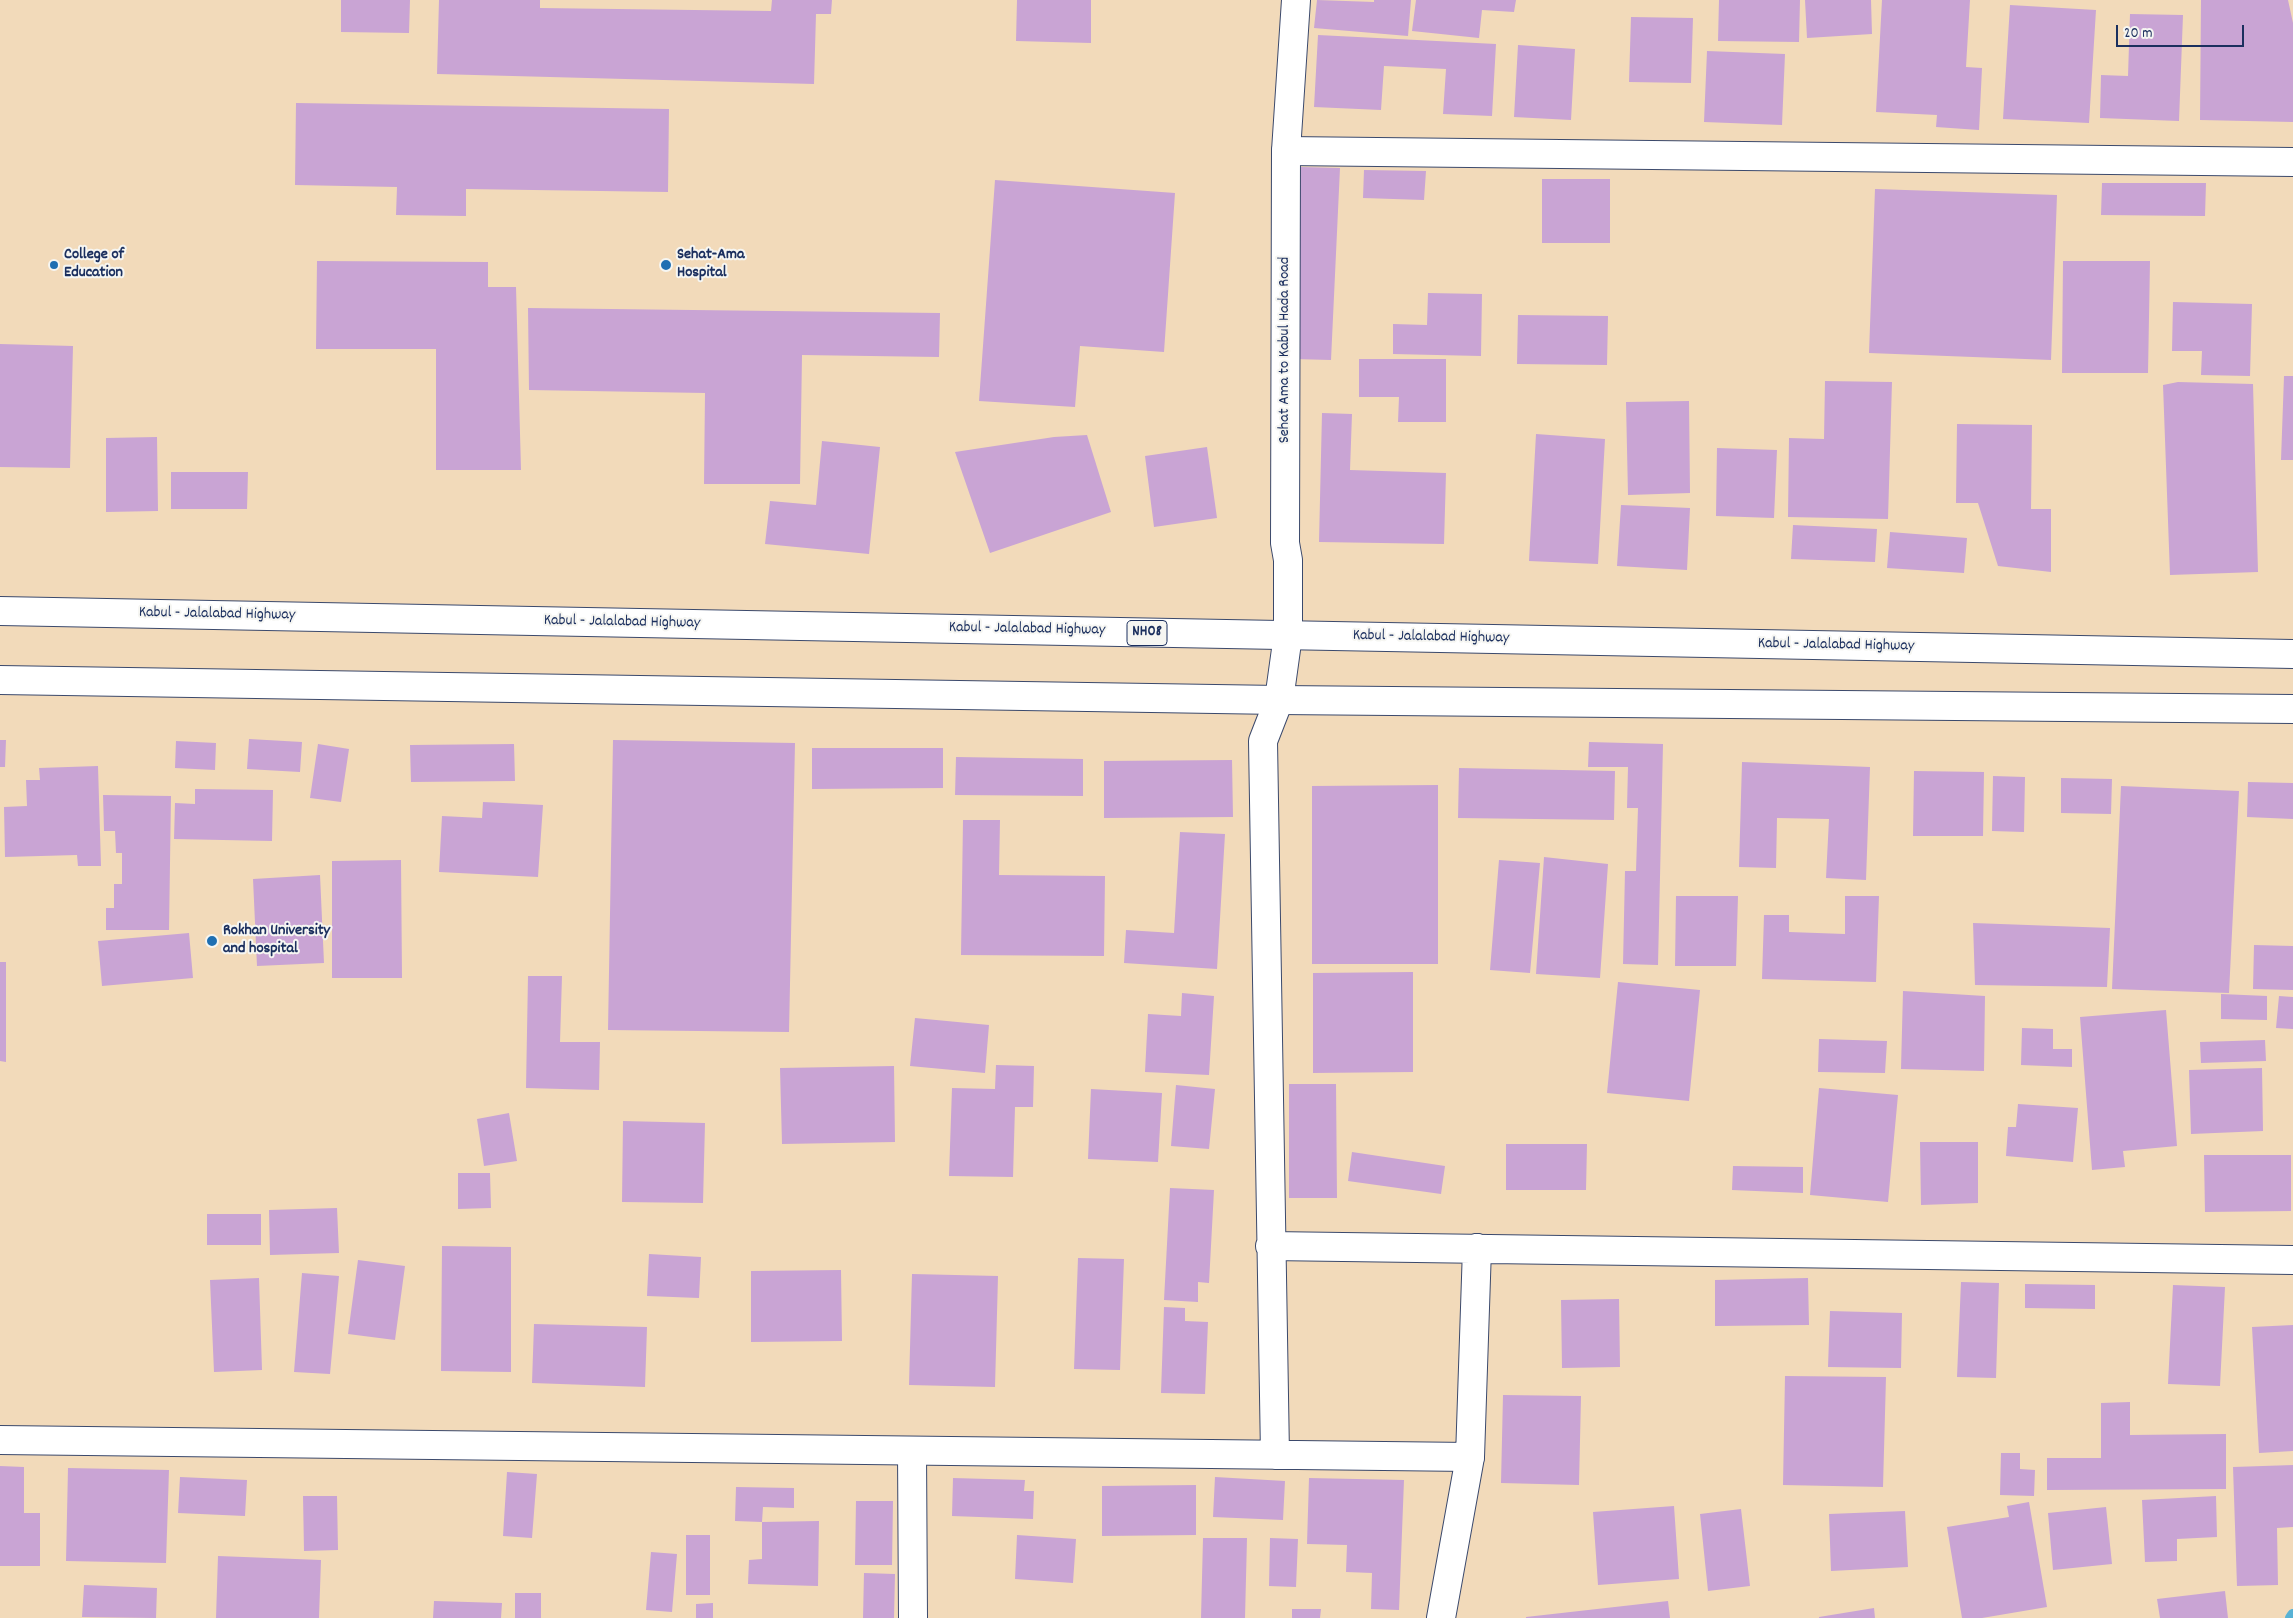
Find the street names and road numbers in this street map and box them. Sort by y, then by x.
street label: Sehat Ama to Kabul Hada Road [1276,257,1296,443]
street label: Kabul - Jalalabad Highway [139,604,295,626]
street label: Kabul - Jalalabad Highway [544,612,700,634]
street label: Kabul - Jalalabad Highway [949,619,1105,641]
road number: NH08 [1127,620,1167,646]
street label: Kabul - Jalalabad Highway [1353,627,1509,649]
street label: Kabul - Jalalabad Highway [1758,635,1914,657]

